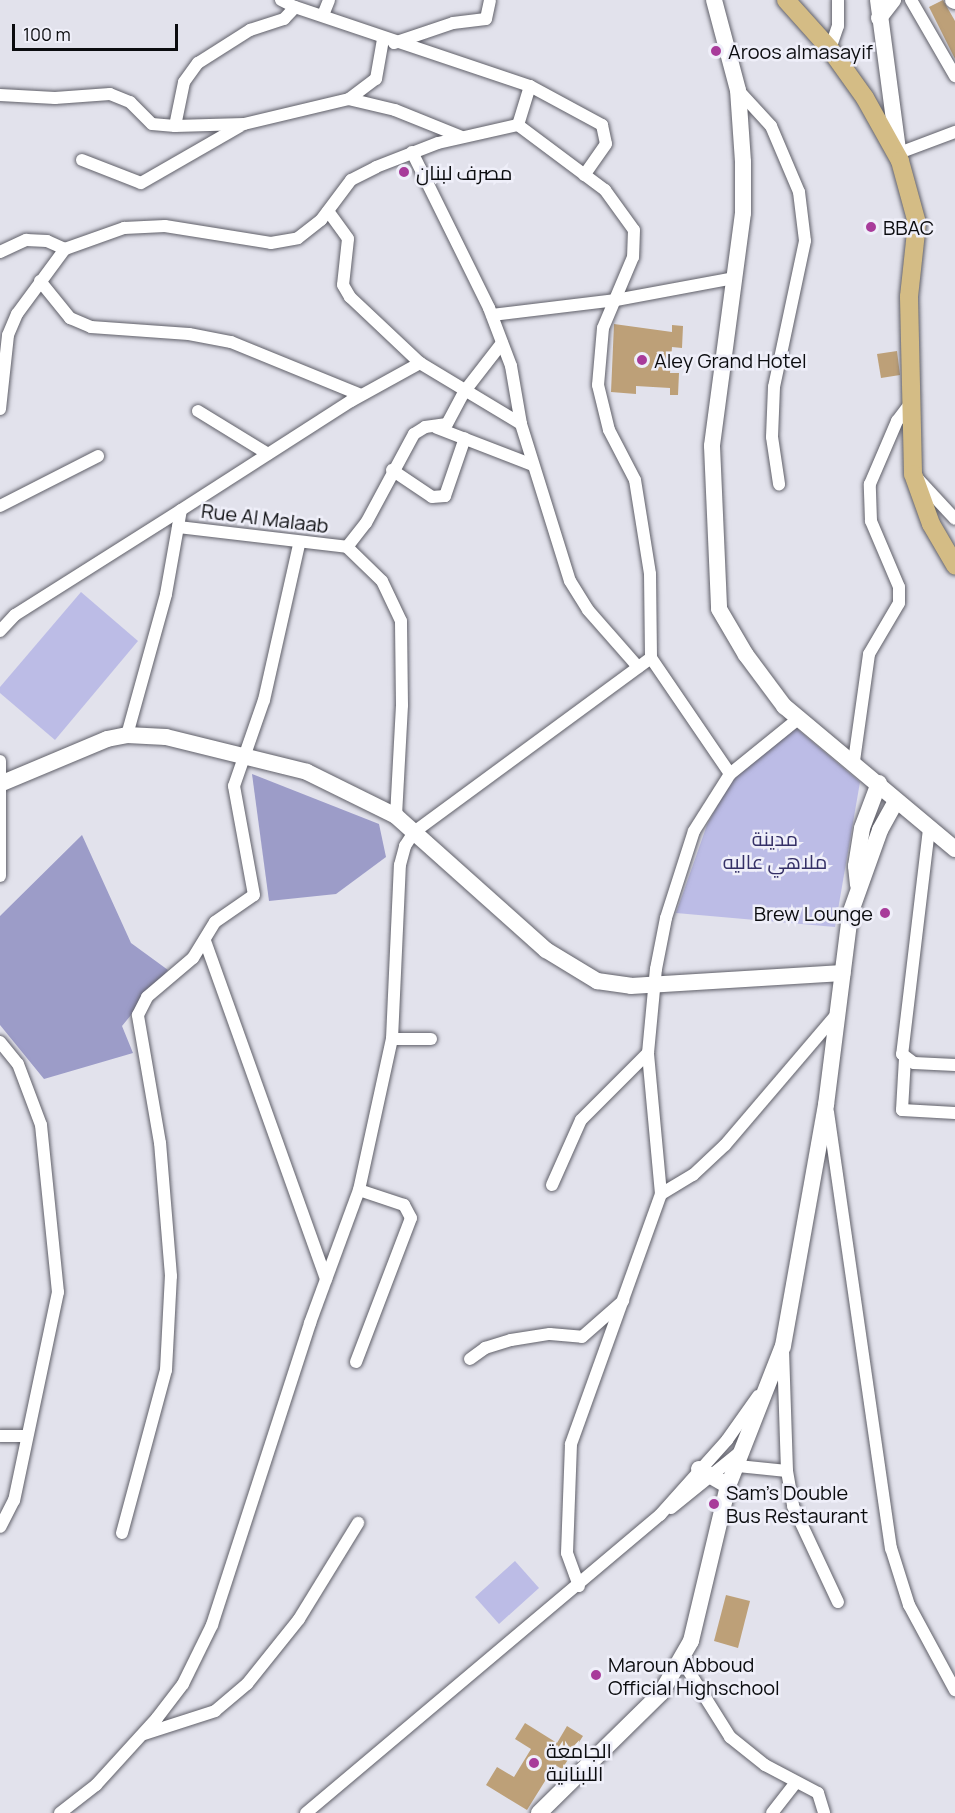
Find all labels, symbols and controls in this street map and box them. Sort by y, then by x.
scale bar [15,12,182,50]
text: 100 m [23,22,71,46]
place label: Aroos almasayif [728,39,873,63]
marker: Aroos almasayif [709,44,723,58]
place label: مصرف لبنان [416,160,512,184]
marker: مصرف لبنان [397,165,411,179]
place label: BBAC [883,215,934,239]
marker: BBAC [864,220,878,234]
place label: Aley Grand Hotel [654,348,807,372]
marker: Aley Grand Hotel [635,353,649,367]
street label: Rue Al Malaab [200,498,330,538]
park label: مدينة ملاهي عاليه [723,826,827,873]
place label: Brew Lounge [754,901,873,925]
marker: Brew Lounge [878,906,892,920]
place label: Sam's Double Bus Restaurant [726,1480,868,1527]
marker: Sam's Double Bus Restaurant [707,1497,721,1511]
place label: Maroun Abboud Official Highschool [608,1652,780,1699]
marker: Maroun Abboud Official Highschool [589,1668,603,1682]
place label: الجامعة اللبنانية [546,1739,612,1786]
marker: الجامعة اللبنانية [527,1756,541,1770]

